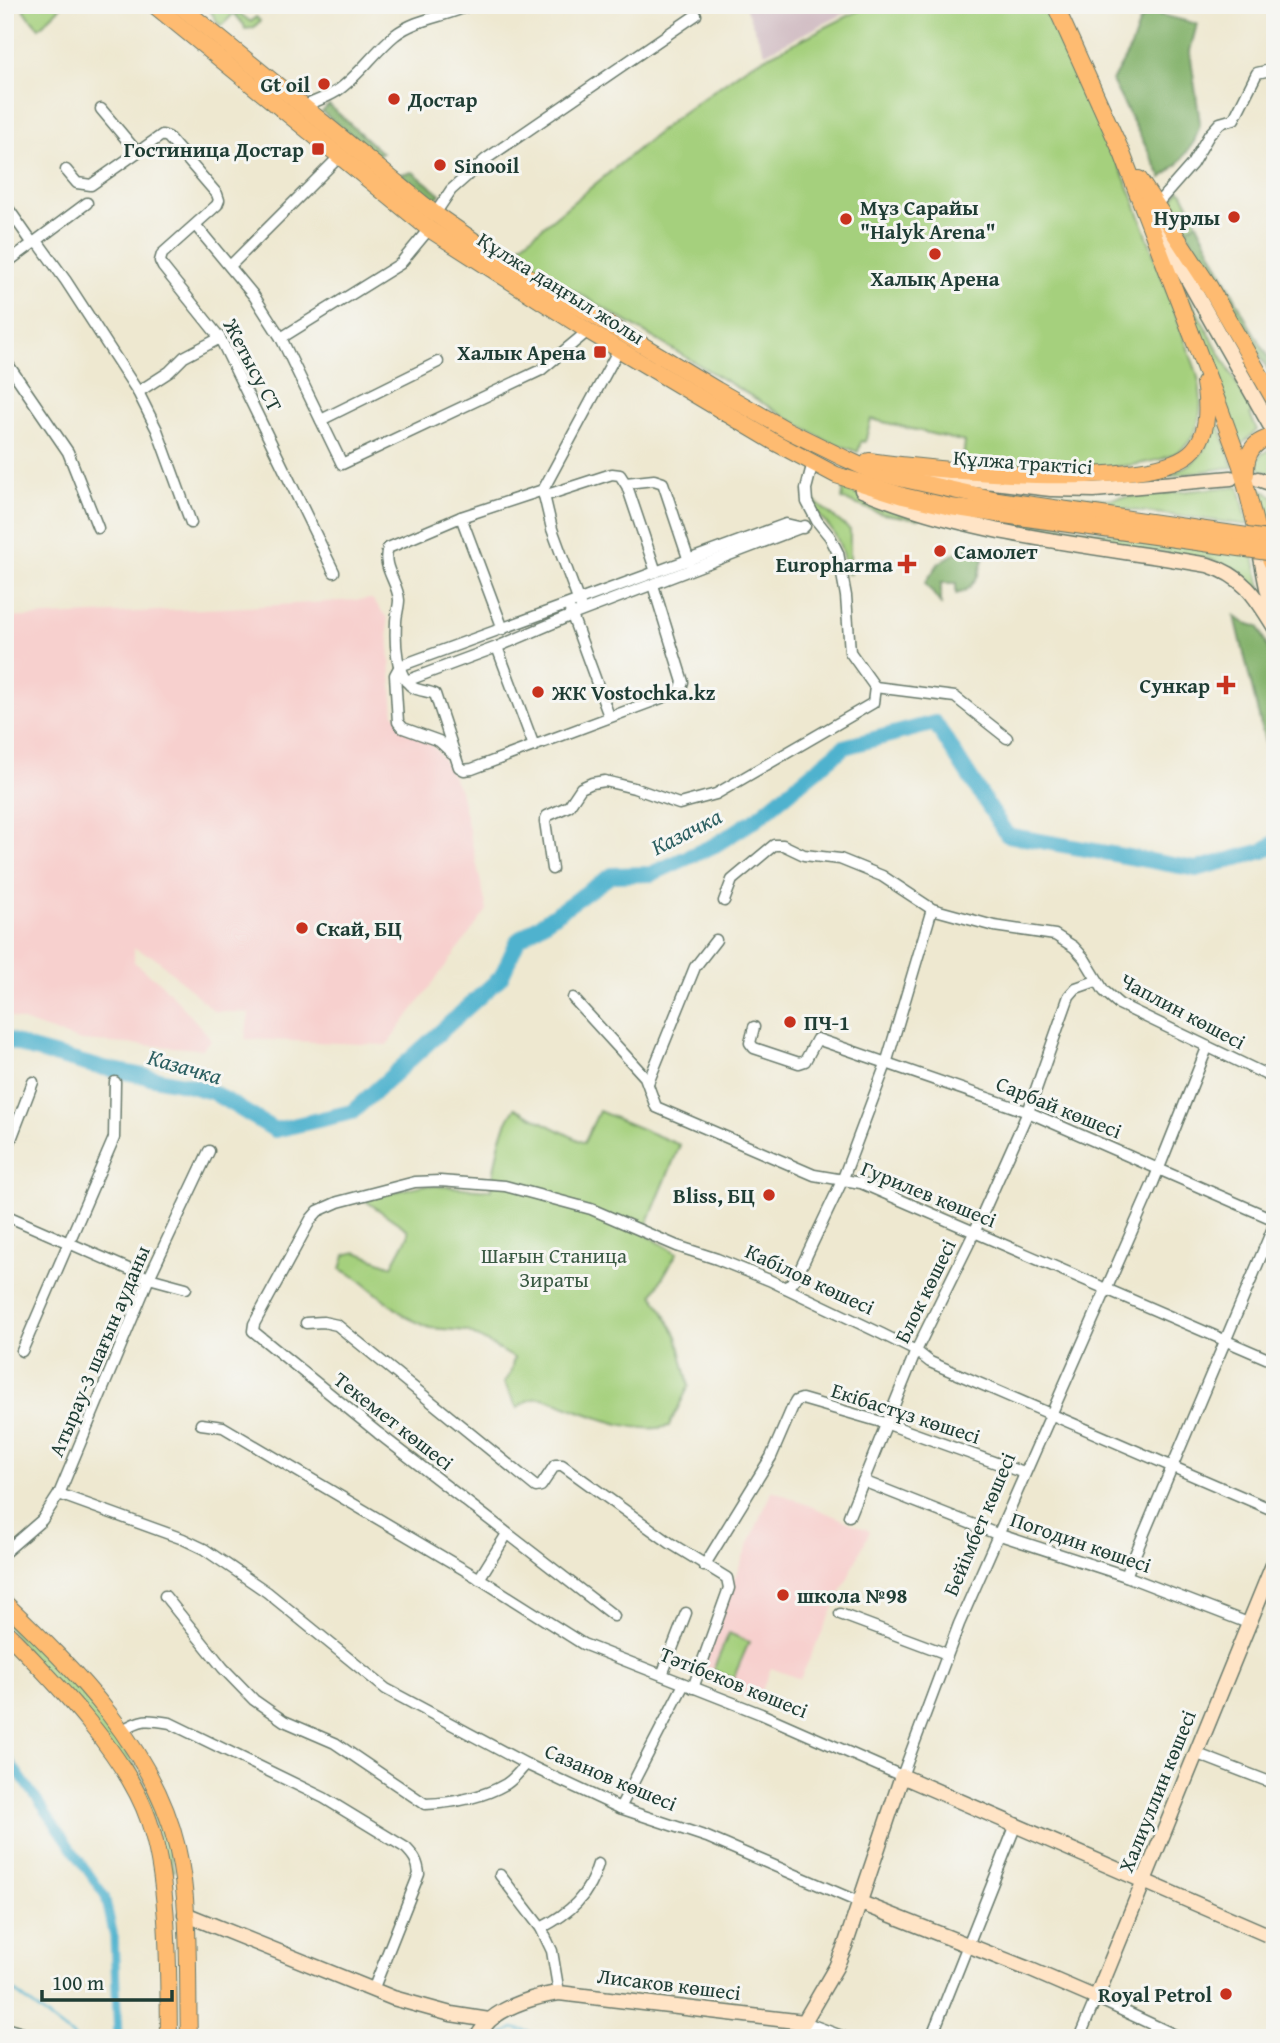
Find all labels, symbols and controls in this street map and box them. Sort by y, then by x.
place label: Gt oil [260,69,310,100]
marker: Gt oil [316,76,332,92]
place label: Достар [407,84,478,115]
marker: Достар [386,91,402,107]
place label: Гостиница Достар [124,134,304,165]
marker: Гостиница Достар [310,141,326,157]
place label: Sinooil [454,150,520,181]
marker: Sinooil [432,157,448,173]
place label: Мұз Сарайы "Halyk Arena" [860,192,996,247]
place label: Нурлы [1154,202,1220,233]
marker: Нурлы [1226,209,1242,225]
marker: Мұз Сарайы "Halyk Arena" [838,211,854,227]
street label: Құлжа даңғыл жолы [471,224,651,352]
marker: Халық Арена [927,246,943,262]
place label: Халық Арена [871,263,1000,294]
street label: Жетысу СТ [215,312,291,417]
place label: Халык Арена [457,337,586,368]
marker: Халык Арена [592,344,608,360]
street label: Құлжа трактісі [952,442,1094,482]
place label: Самолет [954,536,1038,567]
marker: Самолет [932,543,948,559]
place label: Europharma [776,549,893,580]
marker: Europharma [899,556,915,572]
place label: Сункар [1139,670,1210,701]
marker: Сункар [1216,675,1236,695]
place label: ЖК Vostochka.kz [551,677,716,708]
marker: ЖК Vostochka.kz [530,684,546,700]
water label: Казачка [645,799,727,863]
place label: Скай, БЦ [316,913,402,944]
marker: Скай, БЦ [294,920,310,936]
street label: Чаплин көшесі [1115,965,1251,1057]
place label: ПЧ-1 [804,1007,850,1038]
marker: ПЧ-1 [782,1014,798,1030]
water label: Казачка [144,1040,226,1092]
street label: Сарбай көшесі [991,1068,1127,1146]
street label: Гурилев көшесі [857,1153,1001,1235]
place label: Bliss, БЦ [673,1180,755,1211]
marker: Bliss, БЦ [761,1187,777,1203]
street label: Блок көшесі [886,1234,964,1348]
street label: Кабілов көшесі [740,1236,880,1323]
street label: Атырау-3 шағын ауданы [40,1240,158,1461]
park label: Шағын Станица Зираты [481,1240,627,1295]
street label: Текемет көшесі [327,1364,461,1478]
street label: Екібастұз көшесі [827,1374,985,1452]
street label: Бейімбет көшесі [935,1447,1023,1601]
street label: Погодин көшесі [1006,1503,1156,1581]
place label: школа №98 [797,1580,908,1611]
marker: школа №98 [775,1587,791,1603]
street label: Тәтібеков көшесі [655,1638,813,1726]
street label: Халиуллин көшесі [1110,1705,1204,1877]
street label: Сазанов көшесі [540,1735,682,1819]
scale bar [42,1959,172,2003]
street label: Лисаков көшесі [595,1960,743,2008]
text: 100 m [52,1967,104,1998]
place label: Royal Petrol [1098,1979,1212,2010]
marker: Royal Petrol [1218,1986,1234,2002]

